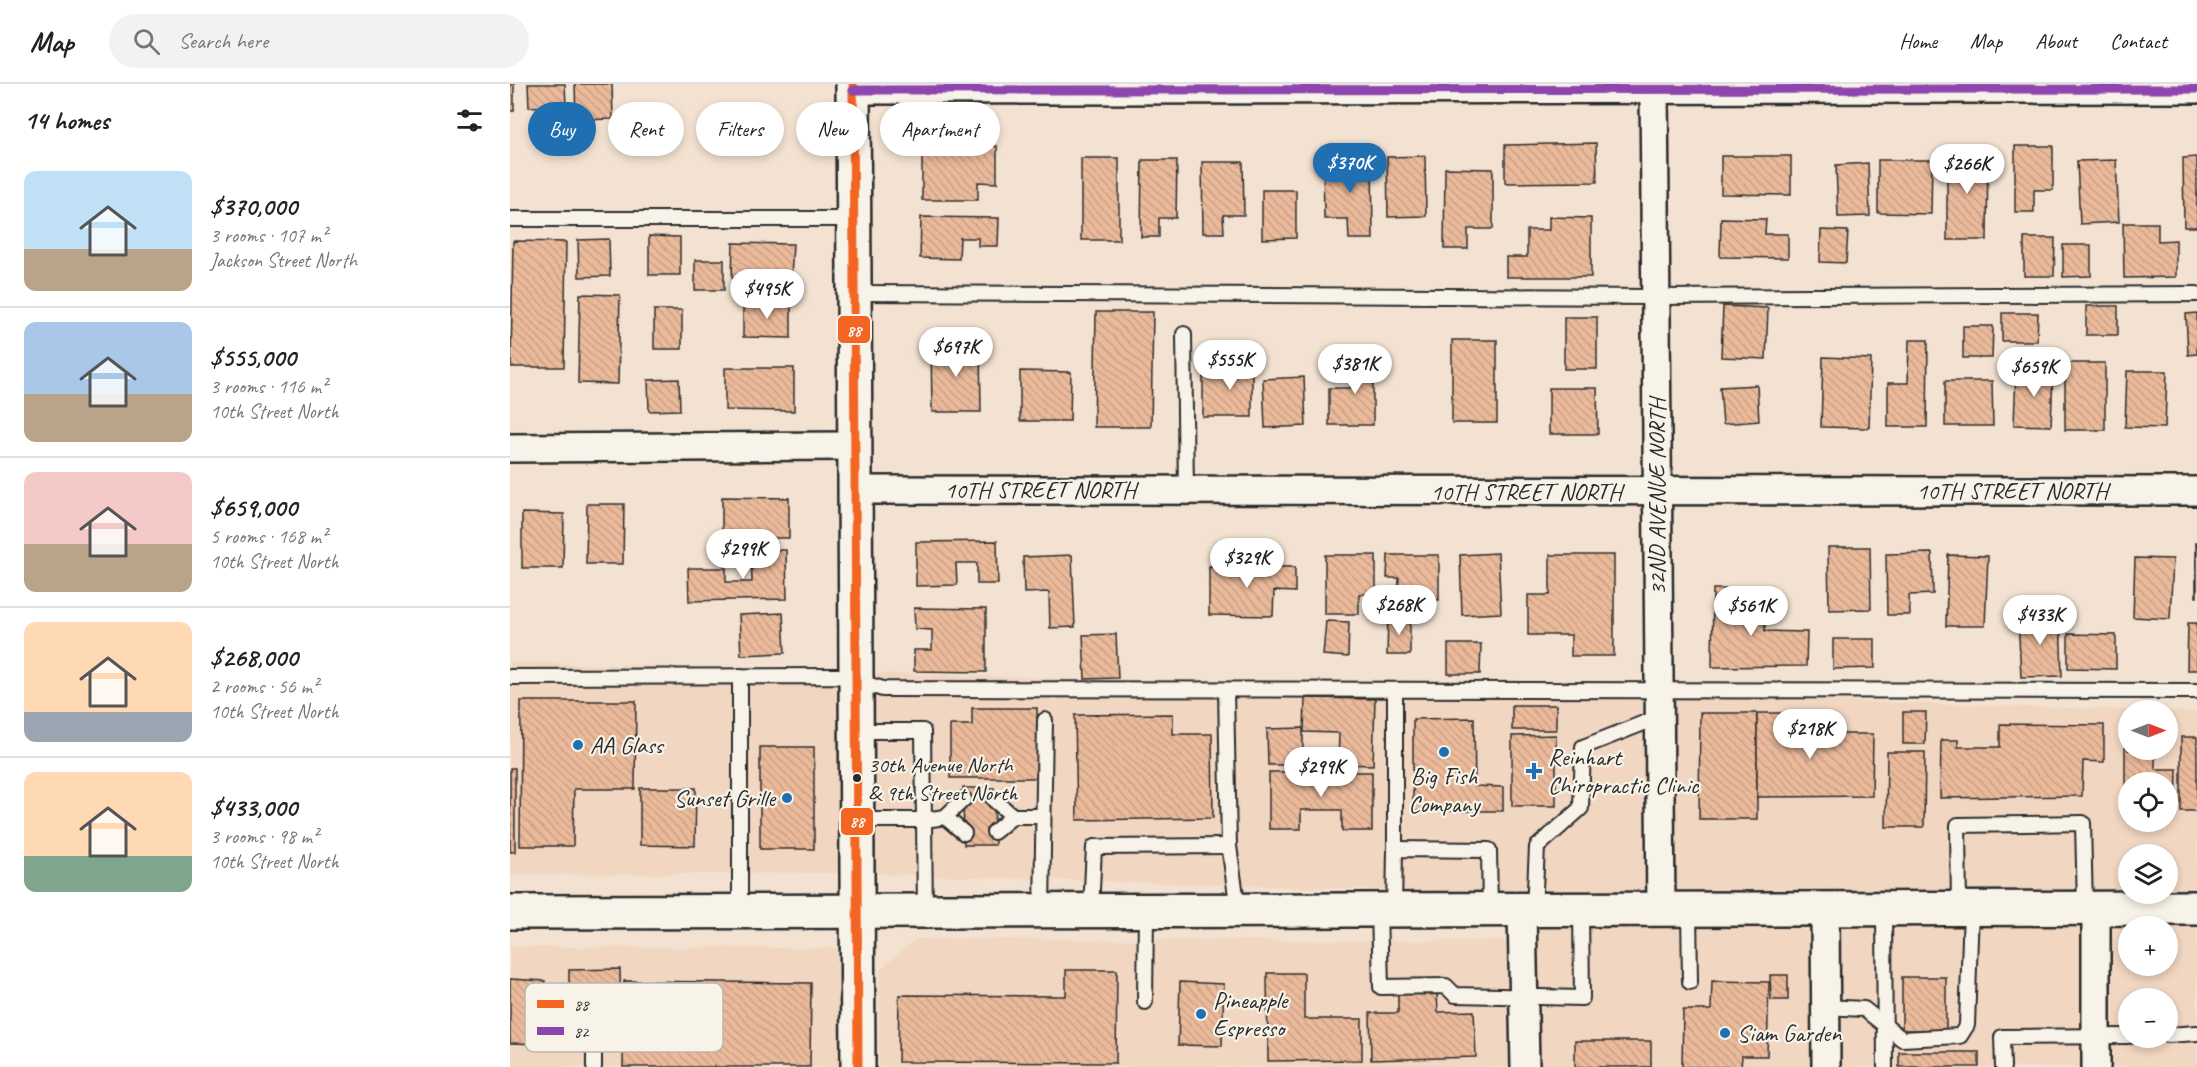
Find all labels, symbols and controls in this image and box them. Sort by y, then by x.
search box [109,14,529,68]
text: Map [30,24,73,59]
icon: search [130,25,163,58]
text: Search here [178,27,268,55]
text: Home [1899,28,1937,54]
text: Map [1970,28,2002,54]
text: About [2035,28,2077,54]
text: Contact [2110,28,2167,54]
chip: Buy [528,102,596,156]
chip: Rent [608,102,684,156]
chip: Filters [696,102,784,156]
chip: New [796,102,868,156]
chip: Apartment [880,102,1000,156]
text: 14 homes [24,104,109,137]
icon: filters [453,104,486,137]
pin: $370K [1308,143,1392,194]
pin: $266K [1925,144,2009,195]
text: $370K [1327,150,1373,175]
text: $266K [1944,151,1991,176]
text: $370,000 [210,190,297,223]
icon: home [72,195,144,267]
text: 3 rooms · 107 m² [210,223,327,248]
text: Jackson Street North [210,248,357,273]
pin: $495K [725,269,809,320]
text: $495K [744,276,790,301]
line badge: 88 [837,315,871,344]
text: 88 [847,321,863,341]
pin: $697K [914,327,998,378]
text: $697K [933,334,979,359]
pin: $555K [1188,340,1272,391]
text: $555,000 [210,341,296,374]
pin: $381K [1313,344,1397,395]
icon: home [72,346,144,418]
text: $555K [1207,347,1253,372]
pin: $659K [1992,347,2076,398]
text: $381K [1332,351,1378,376]
text: $659K [2011,354,2057,379]
text: 3 rooms · 116 m² [210,374,327,399]
street label: 32ND AVENUE NORTH [1642,395,1672,596]
text: 10th Street North [210,399,338,424]
street label: 10TH STREET NORTH [944,475,1140,505]
street label: 10TH STREET NORTH [1916,476,2112,506]
street label: 10TH STREET NORTH [1430,477,1626,507]
text: $659,000 [210,491,297,524]
icon: home [72,496,144,568]
text: 5 rooms · 168 m² [210,524,327,549]
pin: $299K [701,529,785,580]
text: $299K [720,536,766,561]
pin: $329K [1205,538,1289,589]
text: $329K [1224,545,1270,570]
text: 10th Street North [210,549,338,574]
pin: $268K [1357,585,1441,636]
pin: $561K [1709,586,1793,637]
text: $268K [1376,592,1422,617]
text: $561K [1728,593,1774,618]
pin: $433K [1998,595,2082,646]
text: $433K [2017,602,2063,627]
text: $268,000 [210,641,298,674]
icon: home [72,646,144,718]
text: 2 rooms · 56 m² [210,674,318,699]
text: 10th Street North [210,699,338,724]
north arrow [2118,700,2178,760]
map controls [2118,700,2178,1048]
pin: $218K [1768,709,1852,760]
text: $218K [1787,716,1833,741]
place label: AA Glass [590,730,665,760]
marker: AA Glass [571,738,585,752]
place label: Reinhart Chiropractic Clinic [1548,742,1700,800]
marker: Big Fish Company [1437,745,1451,759]
pin: $299K [1279,747,1363,798]
place label: 30th Avenue North & 9th Street North [868,751,1018,807]
text: $299K [1298,754,1344,779]
place label: Big Fish Company [1409,761,1481,819]
marker: Reinhart Chiropractic Clinic [1525,762,1543,780]
marker: 30th Avenue North & 9th Street North [851,772,863,784]
button: locate [2118,772,2178,832]
place label: Sunset Grille [674,783,777,813]
text: $433,000 [210,791,297,824]
marker: Sunset Grille [780,791,794,805]
icon: home [72,796,144,868]
line badge: 88 [840,807,874,836]
text: 88 [850,812,866,832]
text: 3 rooms · 98 m² [210,824,318,849]
button: layers [2118,844,2178,904]
text: 10th Street North [210,849,338,874]
button: + [2118,916,2178,976]
legend [525,983,723,1052]
place label: Pineapple Espresso [1213,985,1290,1043]
button: − [2118,988,2178,1048]
text: 88 [574,995,590,1015]
marker: Pineapple Espresso [1194,1007,1208,1021]
place label: Siam Garden [1737,1018,1842,1048]
text: 82 [574,1022,590,1042]
marker: Siam Garden [1718,1026,1732,1040]

